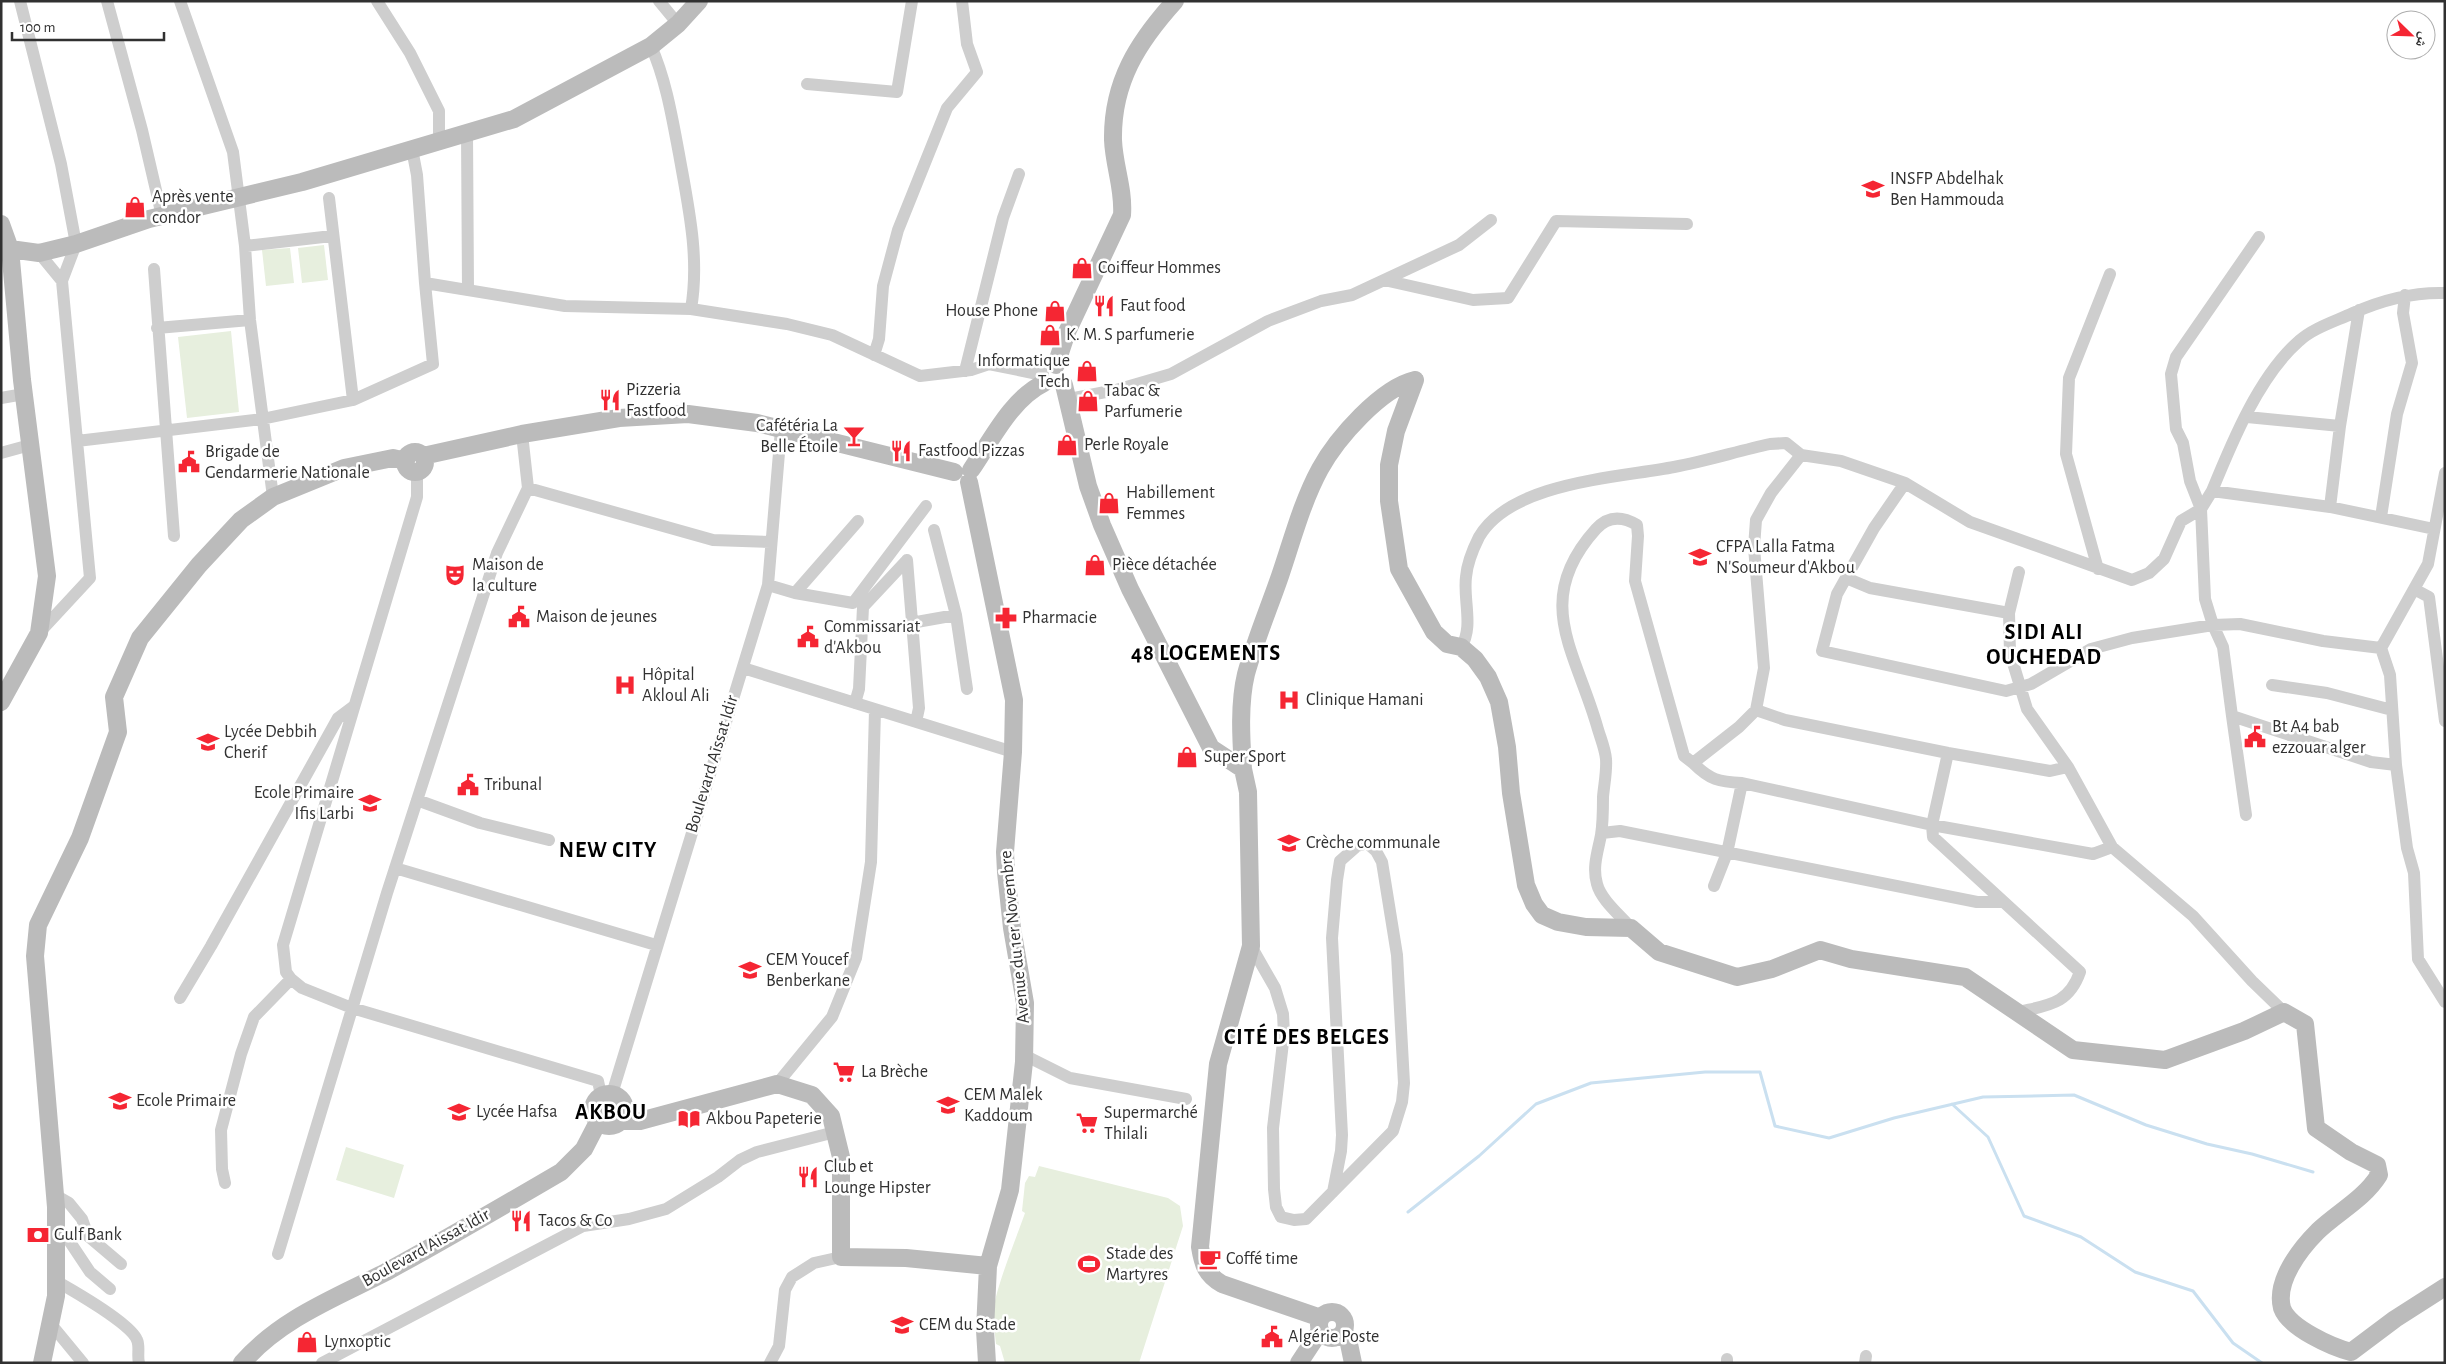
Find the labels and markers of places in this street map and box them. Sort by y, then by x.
place label: INSFP Abdelhak Ben Hammouda [1890,170,2004,209]
school or university icon: INSFP Abdelhak Ben Hammouda [1860,176,1886,202]
place label: Après vente condor [152,188,234,227]
shop icon: Après vente condor [122,194,148,220]
shop icon: Coiffeur Hommes [1069,255,1095,281]
place label: Coiffeur Hommes [1098,259,1221,277]
restaurant icon: Faut food [1091,293,1117,319]
place label: Faut food [1120,297,1186,315]
shop icon: House Phone [1042,298,1068,324]
place label: House Phone [945,302,1038,320]
shop icon: K. M. S parfumerie [1037,322,1063,348]
place label: K. M. S parfumerie [1066,326,1194,344]
place label: Informatique Tech [977,352,1070,391]
shop icon: Informatique Tech [1074,358,1100,384]
place label: Pizzeria Fastfood [626,381,686,420]
place label: Tabac & Parfumerie [1104,382,1182,421]
restaurant icon: Pizzeria Fastfood [597,387,623,413]
shop icon: Tabac & Parfumerie [1075,388,1101,414]
place label: Cafétéria La Belle Étoile [756,417,838,456]
bar icon: Cafétéria La Belle Étoile [841,423,867,449]
shop icon: Perle Royale [1054,432,1080,458]
place label: Perle Royale [1084,436,1169,454]
restaurant icon: Fastfood Pizzas [888,438,914,464]
place label: Fastfood Pizzas [918,442,1025,460]
place label: Brigade de Gendarmerie Nationale [205,443,370,482]
public building icon: Brigade de Gendarmerie Nationale [176,449,202,475]
place label: Habillement Femmes [1126,484,1215,523]
shop icon: Habillement Femmes [1096,490,1122,516]
place label: CFPA Lalla Fatma N'Soumeur d'Akbou [1716,538,1855,577]
school or university icon: CFPA Lalla Fatma N'Soumeur d'Akbou [1687,544,1713,570]
shop icon: Pièce détachée [1082,552,1108,578]
place label: Maison de la culture [472,556,544,595]
place label: Pièce détachée [1112,556,1217,574]
theatre icon: Maison de la culture [442,562,468,588]
public building icon: Maison de jeunes [506,604,532,630]
pharmacy icon: Pharmacie [993,605,1019,631]
place label: Maison de jeunes [536,608,657,626]
place label: Pharmacie [1022,609,1097,627]
place label: Commissariat d'Akbou [824,618,921,657]
public building icon: Commissariat d'Akbou [795,624,821,650]
place label: Hôpital Akloul Ali [642,666,710,705]
hospital icon: Hôpital Akloul Ali [612,672,638,698]
hospital icon: Clinique Hamani [1276,687,1302,713]
place label: Clinique Hamani [1306,691,1424,709]
place label: Bt A4 bab ezzouar alger [2272,718,2366,757]
place label: Lycée Debbih Cherif [224,723,317,762]
public building icon: Bt A4 bab ezzouar alger [2242,724,2268,750]
school or university icon: Lycée Debbih Cherif [195,729,221,755]
shop icon: Super Sport [1174,744,1200,770]
place label: Super Sport [1204,748,1286,766]
public building icon: Tribunal [455,772,481,798]
place label: Tribunal [484,776,542,794]
place label: Ecole Primaire Ifis Larbi [254,784,354,823]
school or university icon: Ecole Primaire Ifis Larbi [357,790,383,816]
school or university icon: Crèche communale [1276,830,1302,856]
place label: Crèche communale [1306,834,1440,852]
place label: CEM Youcef Benberkane [766,951,850,990]
school or university icon: CEM Youcef Benberkane [737,957,763,983]
supermarket icon: La Brèche [831,1059,857,1085]
place label: La Brèche [861,1063,928,1081]
place label: CEM Malek Kaddoum [964,1086,1043,1125]
school or university icon: Ecole Primaire [107,1088,133,1114]
place label: Ecole Primaire [136,1092,236,1110]
school or university icon: CEM Malek Kaddoum [935,1092,961,1118]
school or university icon: Lycée Hafsa [446,1099,472,1125]
place label: Lycée Hafsa [476,1103,558,1121]
place label: Supermarché Thilali [1104,1104,1198,1143]
library icon: Akbou Papeterie [676,1106,702,1132]
place label: Akbou Papeterie [706,1110,822,1128]
supermarket icon: Supermarché Thilali [1074,1110,1100,1136]
place label: Club et Lounge Hipster [824,1158,931,1197]
restaurant icon: Club et Lounge Hipster [795,1164,821,1190]
restaurant icon: Tacos & Co [508,1208,534,1234]
place label: Tacos & Co [538,1212,613,1230]
bank icon: Gulf Bank [25,1222,51,1248]
place label: Gulf Bank [54,1226,123,1244]
place label: Stade des Martyres [1106,1245,1173,1284]
cafe icon: Coffé time [1197,1246,1223,1272]
place label: Coffé time [1226,1250,1298,1268]
sports icon: Stade des Martyres [1076,1251,1102,1277]
school or university icon: CEM du Stade [889,1312,915,1338]
place label: CEM du Stade [919,1316,1016,1334]
public building icon: Algérie Poste [1259,1324,1285,1350]
place label: Algérie Poste [1288,1328,1379,1346]
shop icon: Lynxoptic [294,1329,320,1355]
place label: Lynxoptic [324,1333,391,1351]

